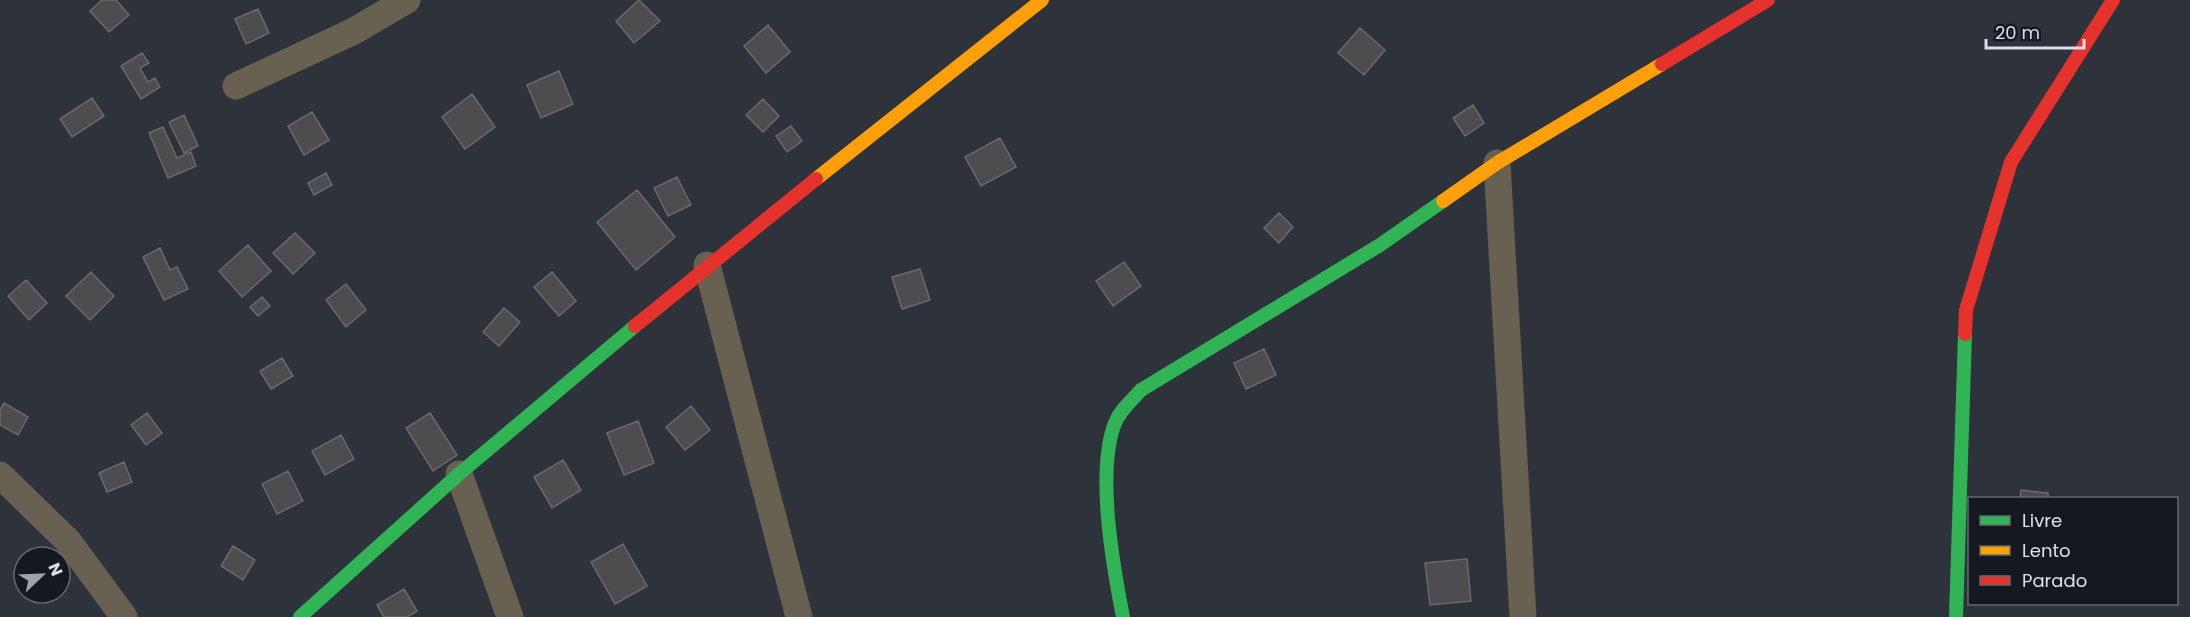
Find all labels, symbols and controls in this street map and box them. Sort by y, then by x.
scale bar [1986,12,2084,50]
text: 20 m [1995,20,2040,45]
legend [1968,497,2178,605]
text: Livre [2022,508,2062,533]
text: Lento [2022,538,2071,563]
north arrow [12,545,72,605]
text: N [42,559,68,579]
text: Parado [2022,568,2087,593]

